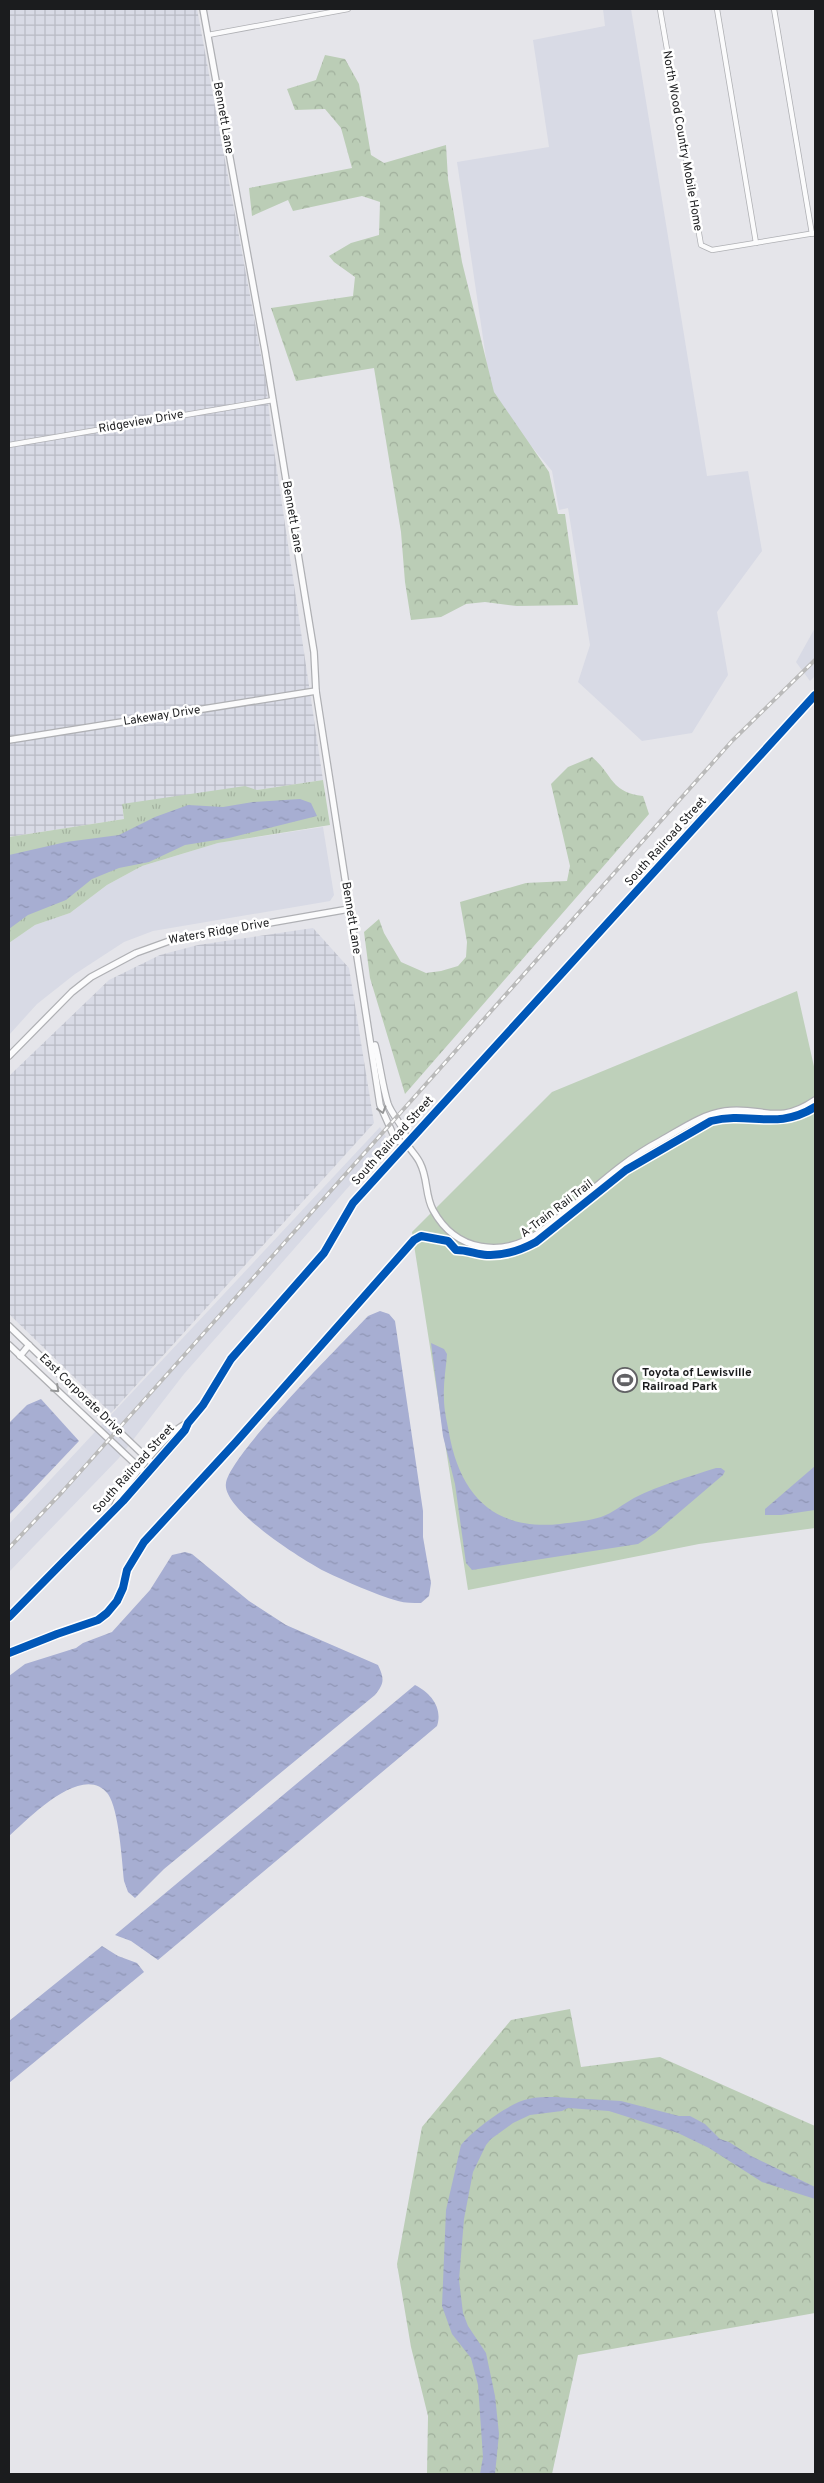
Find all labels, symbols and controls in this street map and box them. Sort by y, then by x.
street label: North Wood Country Mobile Home [658,49,706,233]
street label: Bennett Lane [209,81,237,155]
street label: Ridgeview Drive [97,407,185,437]
street label: Bennett Lane [278,480,306,554]
street label: Lakeway Drive [122,702,202,730]
street label: South Railroad Street [622,794,710,890]
street label: Bennett Lane [337,881,365,955]
street label: Waters Ridge Drive [167,915,271,949]
street label: South Railroad Street [349,1093,437,1189]
one-way arrow [376,1105,386,1114]
street label: A-Train Rail Trail [517,1176,597,1242]
street label: East Corporate Drive [35,1350,127,1440]
place label: Toyota of Lewisville Railroad Park [642,1365,752,1395]
sports icon: Toyota of Lewisville Railroad Park [612,1367,638,1393]
one-way arrow [50,1383,59,1392]
street label: South Railroad Street [90,1421,178,1517]

